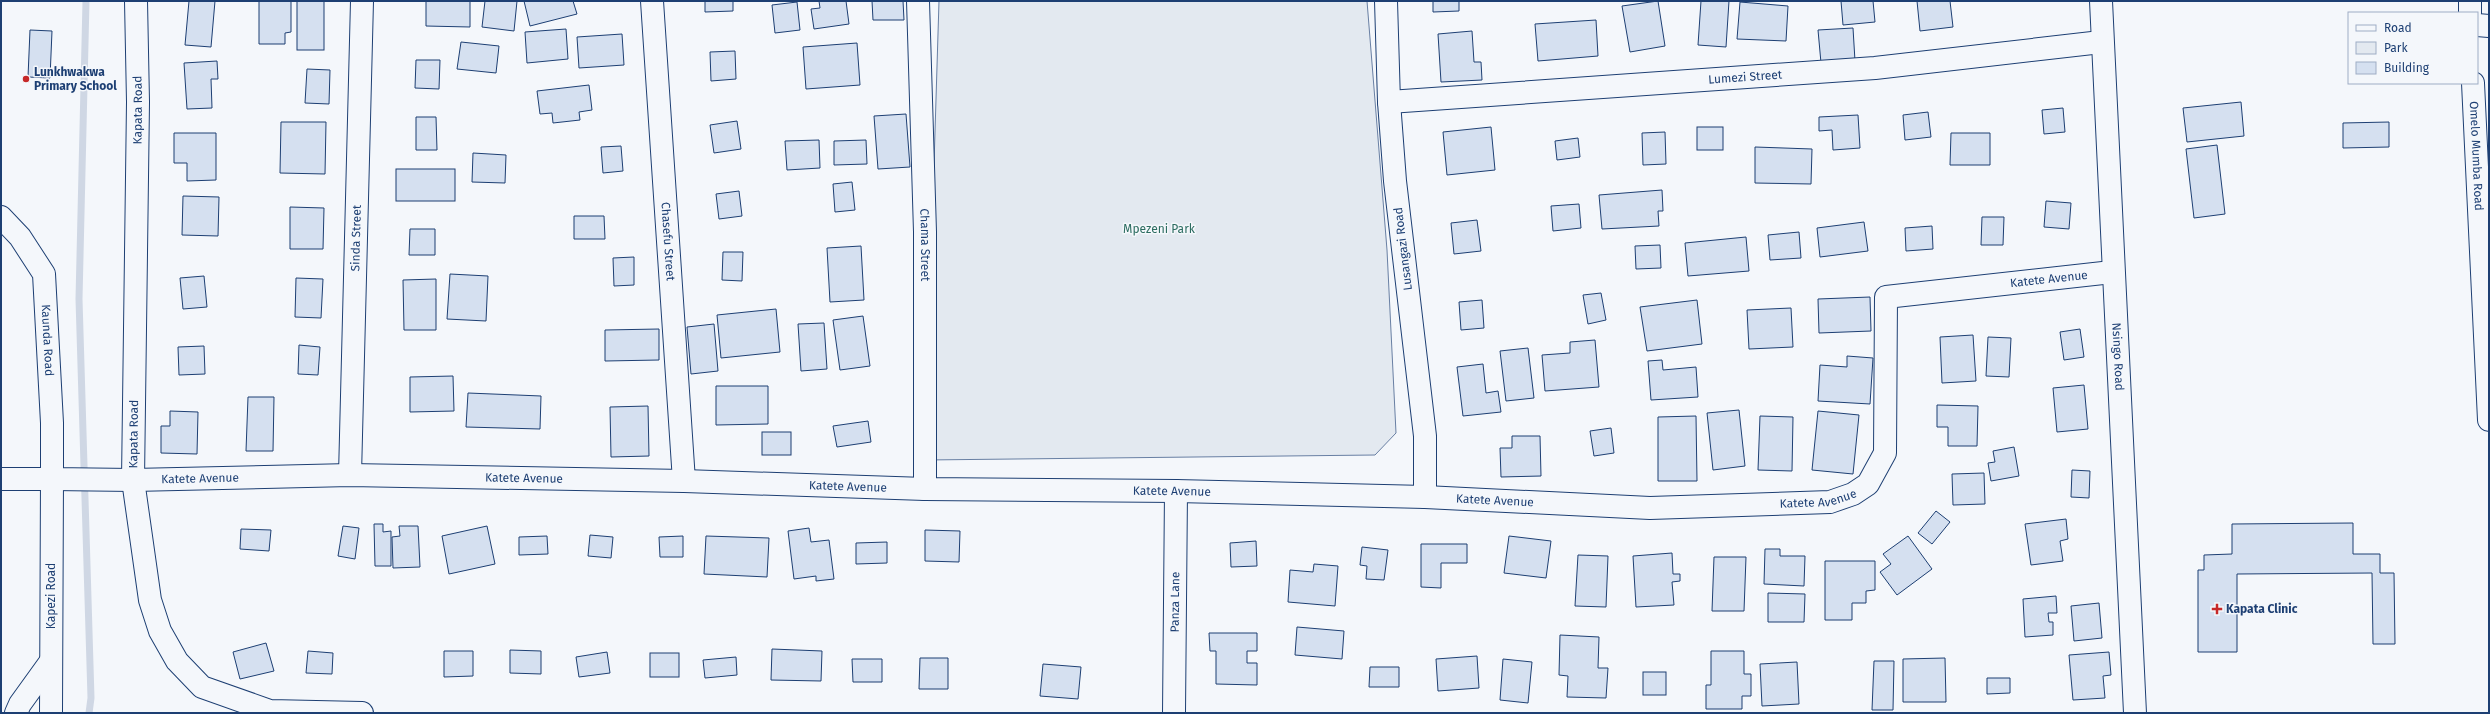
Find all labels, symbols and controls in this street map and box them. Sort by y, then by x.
legend [2348,12,2478,84]
text: Road [2384,21,2412,35]
text: Park [2384,41,2408,55]
text: Building [2384,61,2430,75]
place label: Lunkhwakwa Primary School [34,65,117,93]
street label: Lumezi Street [1708,67,1783,87]
marker: Lunkhwakwa Primary School [21,74,31,84]
street label: Kapata Road [130,76,145,144]
street label: Omelo Mumba Road [2467,101,2486,211]
street label: Chasefu Street [658,202,678,282]
street label: Sinda Street [348,204,364,271]
street label: Lusangazi Road [1391,207,1415,291]
street label: Chama Street [917,208,932,282]
park label: Mpezeni Park [1123,222,1196,236]
street label: Katete Avenue [2009,268,2088,290]
street label: Kaunda Road [39,304,56,377]
street label: Nsingo Road [2109,322,2127,391]
street label: Kapata Road [126,400,141,468]
street label: Katete Avenue [485,470,563,486]
street label: Katete Avenue [161,471,239,486]
street label: Katete Avenue [809,478,887,495]
street label: Katete Avenue [1133,484,1211,499]
street label: Katete Avenue [1779,486,1858,511]
street label: Katete Avenue [1456,492,1534,509]
street label: Kapezi Road [44,563,58,629]
street label: Panza Lane [1168,572,1182,632]
place label: Kapata Clinic [2226,602,2298,616]
marker: Kapata Clinic [2211,603,2223,615]

